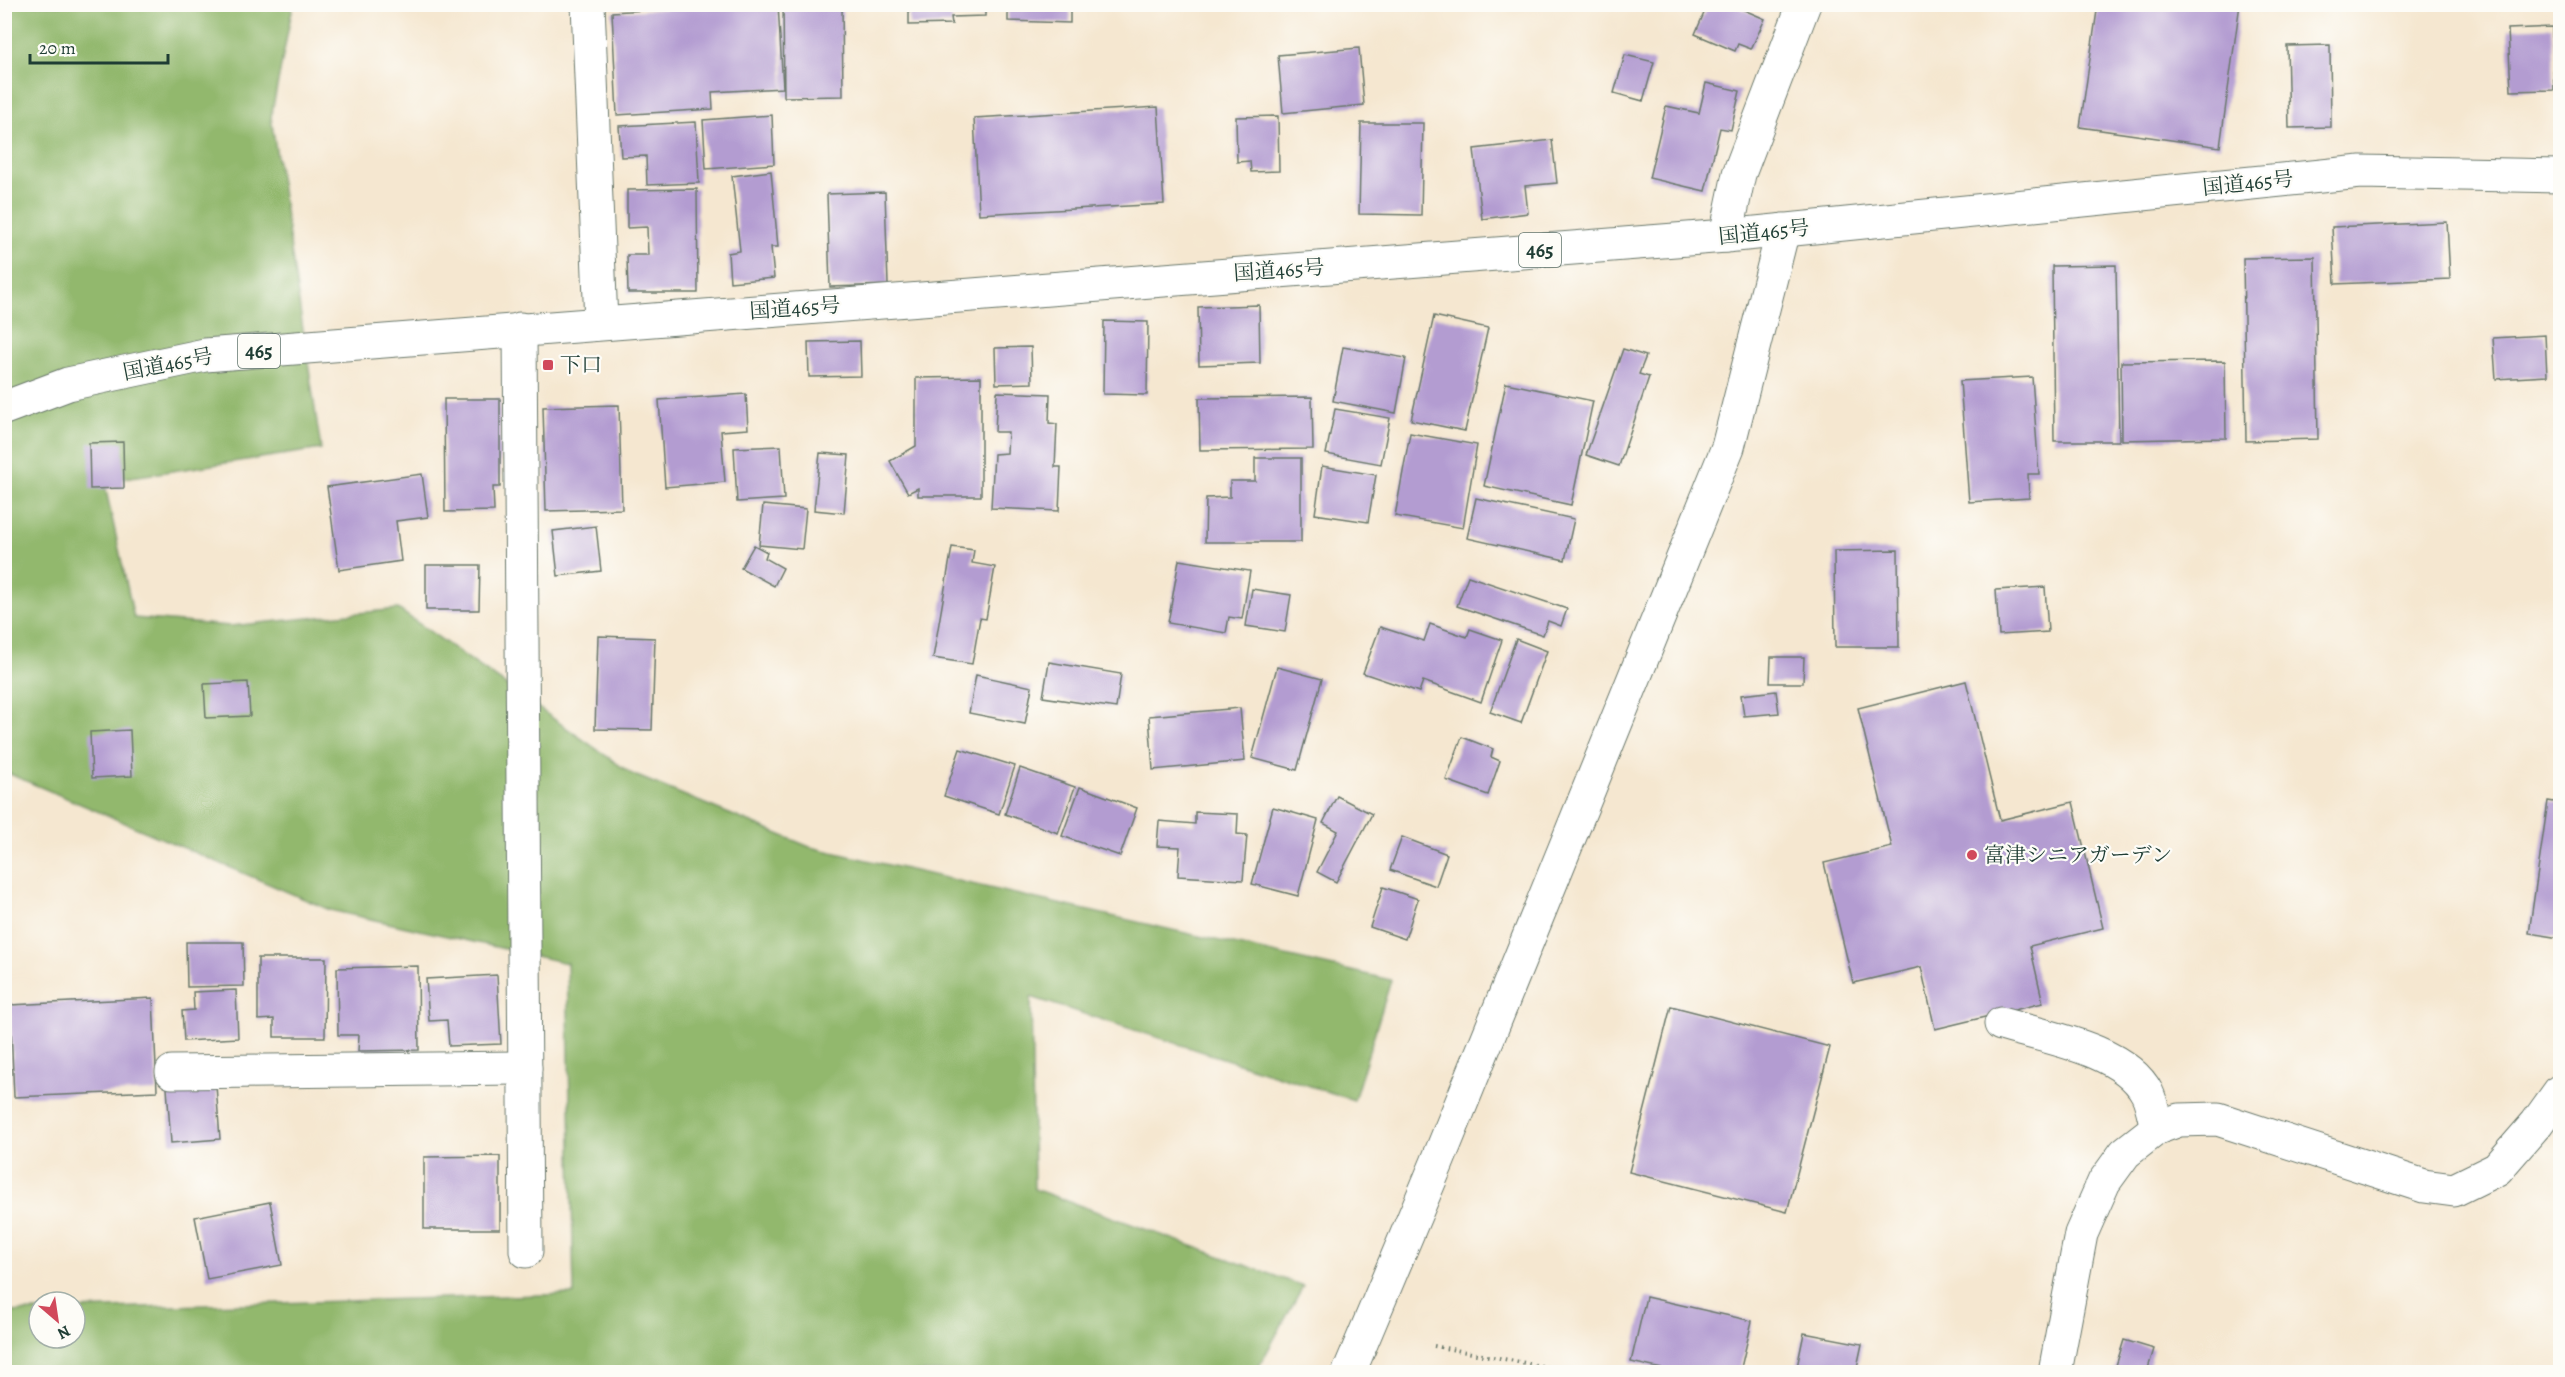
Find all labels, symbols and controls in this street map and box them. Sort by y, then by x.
scale bar [30,27,168,65]
text: 20 m [39,36,76,60]
street label: 国道465号 [2201,164,2295,202]
street label: 国道465号 [1717,213,1811,251]
road number: 465 [1519,233,1561,267]
street label: 国道465号 [1233,253,1325,287]
street label: 国道465号 [749,291,841,325]
road number: 465 [238,334,280,368]
street label: 国道465号 [121,342,215,386]
place label: 下口 [560,351,602,379]
marker: 下口 [541,358,555,372]
place label: 富津シニアガーデン [1984,841,2172,869]
marker: 富津シニアガーデン [1965,848,1979,862]
north arrow [27,1290,87,1350]
text: N [53,1320,74,1345]

